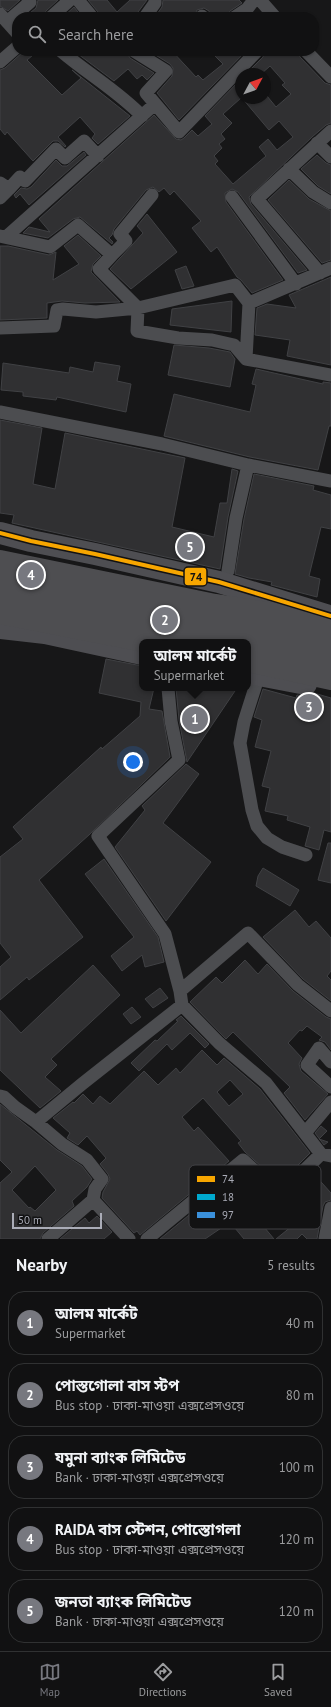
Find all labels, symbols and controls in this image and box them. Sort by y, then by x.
search box [12,12,319,56]
icon: search [26,23,48,45]
text: Search here [58,25,134,44]
north arrow [235,68,271,104]
pin: 5 [177,532,203,562]
pin: 4 [18,560,44,590]
line badge: 74 [184,567,207,586]
text: 74 [190,570,203,584]
pin: 2 [152,605,178,635]
popup [139,639,251,691]
text: আলম মার্কেট [154,646,236,665]
text: Supermarket [154,667,224,684]
pin: 3 [296,692,322,722]
pin: 1 [182,704,208,734]
your location [123,752,143,772]
legend [189,1165,321,1229]
text: 74 [222,1172,234,1186]
text: 18 [222,1190,234,1204]
text: 97 [222,1208,234,1222]
scale bar [12,1211,102,1230]
text: 50 m [18,1213,42,1227]
text: Nearby [16,1254,67,1276]
text: 5 results [267,1257,315,1274]
text: আলম মার্কেট [55,1304,138,1323]
text: 1 [26,1315,34,1332]
text: 40 m [286,1315,314,1332]
text: Supermarket [55,1325,125,1342]
text: পোস্তগোলা বাস স্টপ [55,1376,179,1395]
text: 2 [26,1387,34,1404]
text: 80 m [286,1387,314,1404]
text: Bus stop · ঢাকা-মাওয়া এক্সপ্রেসওয়ে [55,1397,244,1414]
text: যমুনা ব্যাংক লিমিটেড [55,1448,186,1467]
text: 3 [26,1459,34,1476]
text: 100 m [279,1459,314,1476]
text: Bank · ঢাকা-মাওয়া এক্সপ্রেসওয়ে [55,1469,224,1486]
text: RAIDA বাস স্টেশন, পোস্তোগলা [55,1520,241,1539]
text: 4 [26,1531,34,1548]
text: 120 m [279,1531,314,1548]
text: Bus stop · ঢাকা-মাওয়া এক্সপ্রেসওয়ে [55,1541,244,1558]
text: জনতা ব্যাংক লিমিটেড [55,1592,191,1611]
text: 5 [26,1603,34,1620]
text: 120 m [279,1603,314,1620]
text: Bank · ঢাকা-মাওয়া এক্সপ্রেসওয়ে [55,1613,224,1630]
tab: Map [39,1661,61,1699]
tab: Directions [139,1661,186,1699]
tab: Saved [264,1661,292,1699]

